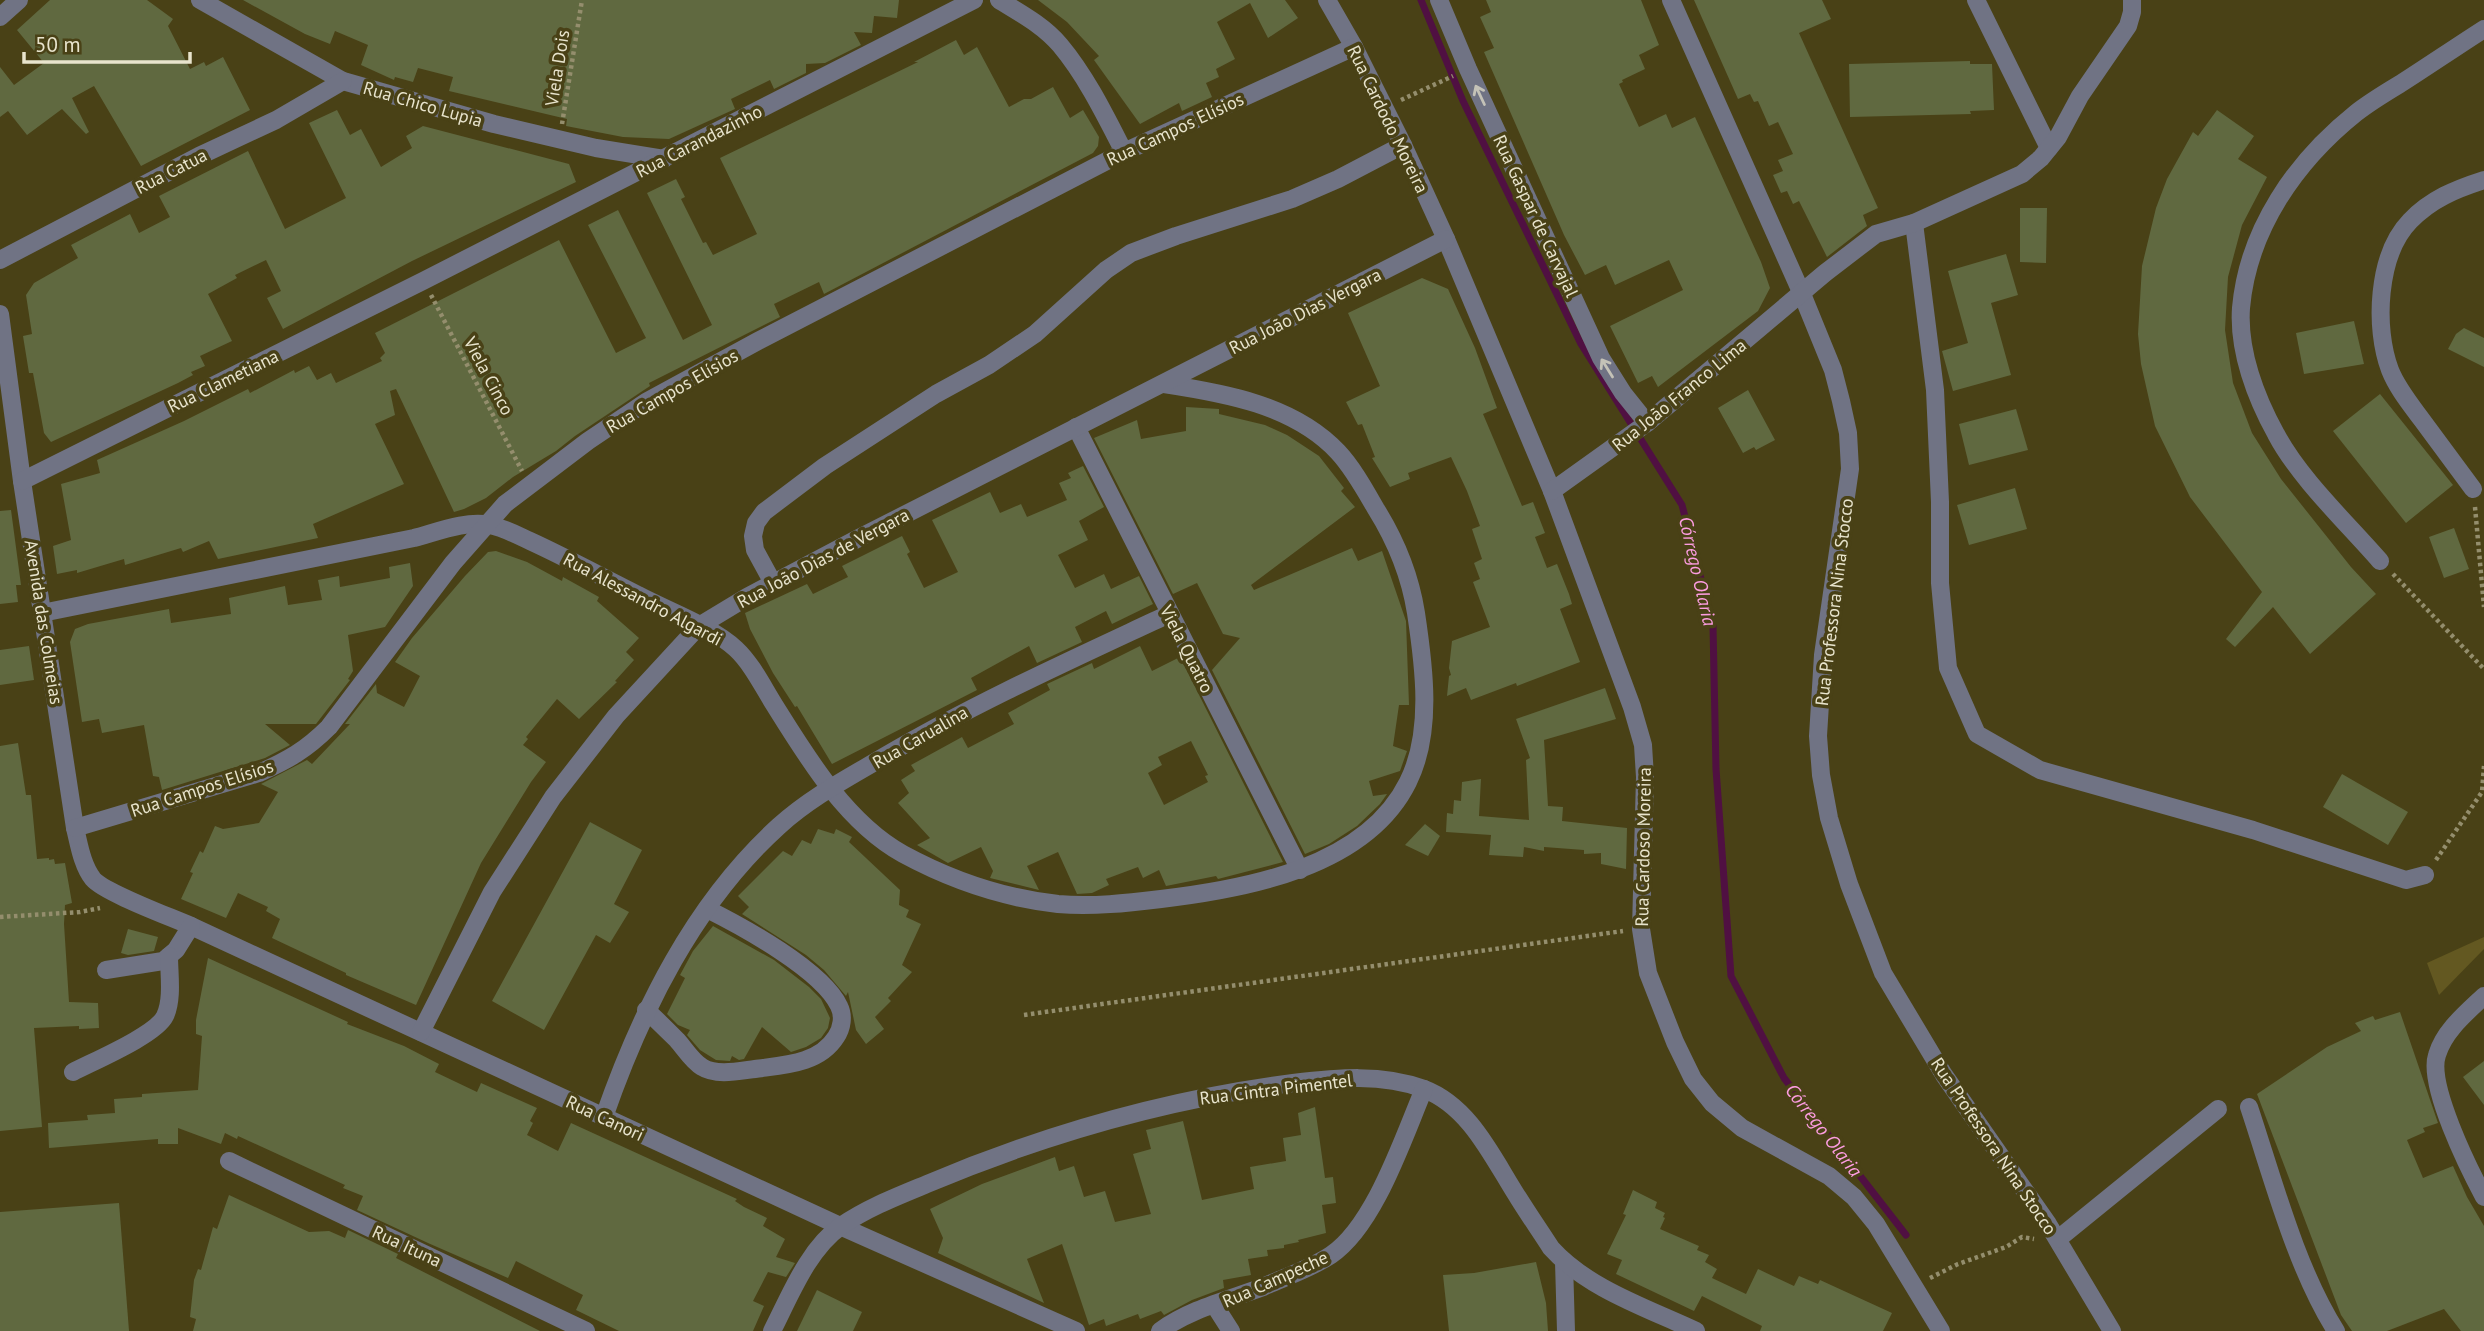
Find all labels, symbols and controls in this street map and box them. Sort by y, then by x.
scale bar [24,21,191,65]
street label: Viela Dois [539,28,574,109]
text: 50 m [35,31,81,58]
street label: Rua Cardodo Moreira [1342,41,1434,197]
street label: Rua Chico Lupia [361,76,485,132]
one-way arrow [1473,85,1486,106]
street label: Rua Campos Elísios [1103,87,1247,171]
street label: Rua Carandazinho [632,99,766,183]
street label: Rua Gaspar de Carvajal [1488,131,1584,301]
street label: Rua Catua [131,143,211,199]
street label: Rua João Dias Vergara [1225,263,1385,359]
street label: Viela Cinco [458,332,519,419]
street label: Rua João Franco Lima [1607,334,1751,456]
street label: Rua Clametiana [164,344,282,418]
street label: Rua Campos Elísios [602,344,742,438]
one-way arrow [1600,358,1614,378]
street label: Rua Professora Nina Stocco [1810,497,1858,707]
street label: Rua João Dias de Vergara [733,503,913,613]
water label: Córrego Olaria [1674,514,1722,629]
street label: Avenida das Colmeias [20,538,68,706]
street label: Rua Alessandro Algardi [559,547,727,651]
street label: Viela Quatro [1155,600,1219,697]
street label: Rua Carualina [868,700,972,774]
street label: Rua Campos Elísios [128,754,276,822]
street label: Rua Cardoso Moreira [1630,767,1656,927]
street label: Rua Professora Nina Stocco [1926,1053,2062,1239]
street label: Rua Cintra Pimentel [1198,1068,1354,1110]
water label: Córrego Olaria [1780,1079,1868,1182]
street label: Rua Canori [562,1090,648,1146]
street label: Rua Ituna [369,1220,445,1272]
street label: Rua Campeche [1219,1245,1331,1313]

